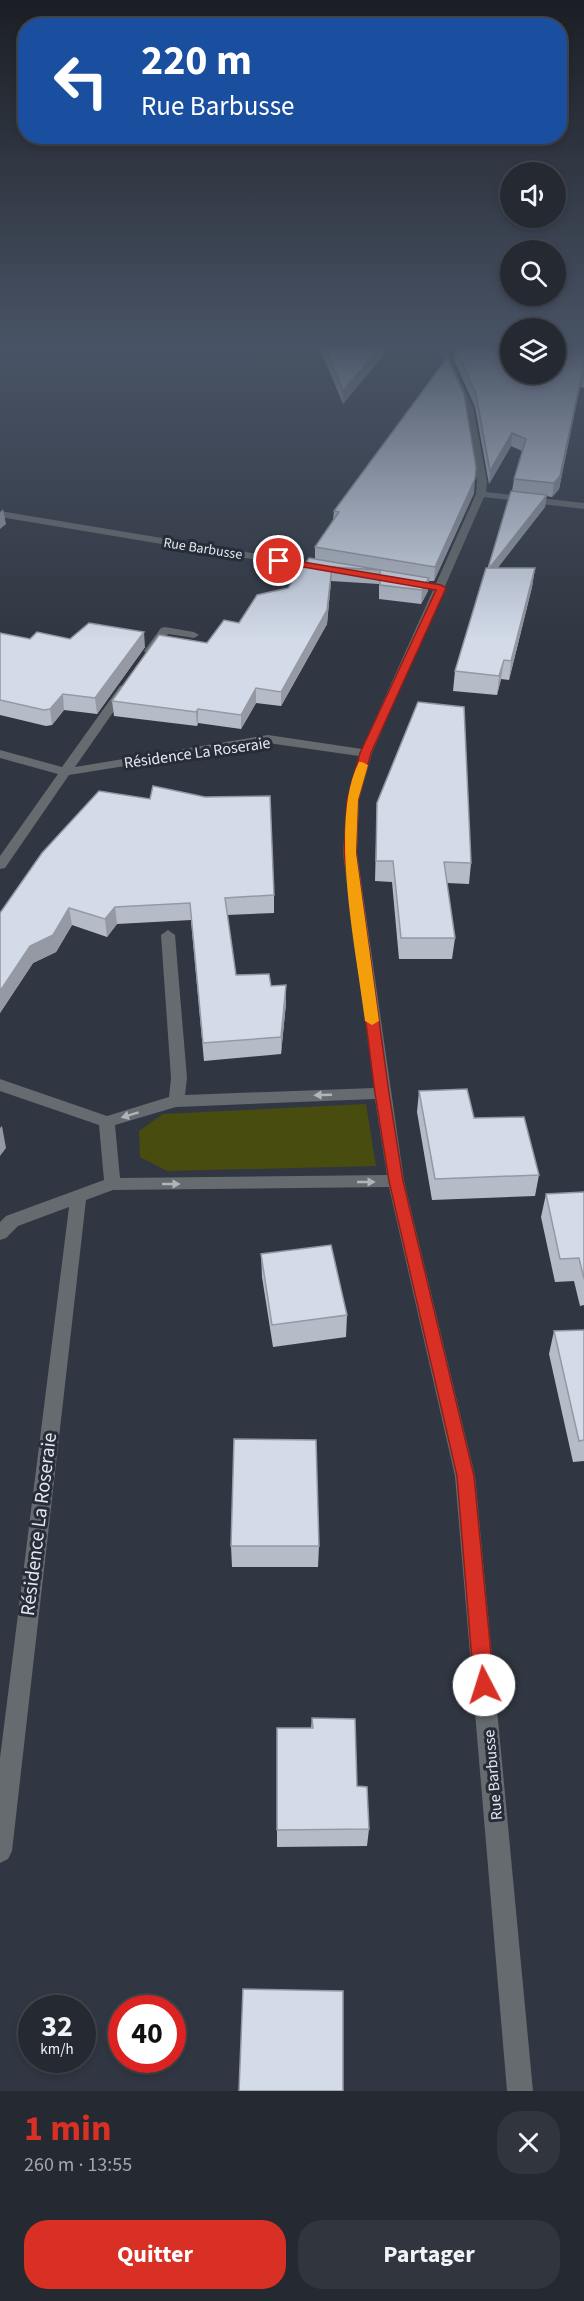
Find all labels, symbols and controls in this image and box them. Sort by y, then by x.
text: 220 m [141,31,252,91]
icon: left [42,42,120,120]
text: Rue Barbusse [141,87,294,126]
map controls [500,162,566,384]
button: sound [500,162,566,228]
button: search [500,240,566,306]
button: layers [500,318,566,384]
street label: Rue Barbusse [162,533,244,565]
pin [253,535,304,586]
icon: arrive [262,544,295,577]
street label: Résidence La Roseraie [123,732,272,774]
one-way arrow [314,1091,333,1100]
one-way arrow [121,1111,139,1120]
one-way arrow [356,1177,375,1187]
one-way arrow [161,1179,180,1188]
street label: Résidence La Roseraie [14,1431,64,1617]
position arrow [452,1653,516,1717]
street label: Rue Barbusse [478,1729,508,1821]
speed limit sign: 40 [108,1995,186,2073]
text: 32 [41,2005,73,2048]
text: km/h [40,2039,74,2060]
text: 1 min [24,2103,112,2154]
button: close [497,2111,560,2174]
text: 260 m · 13:55 [24,2151,132,2179]
button: Quitter [24,2220,286,2289]
button: Partager [298,2220,560,2289]

